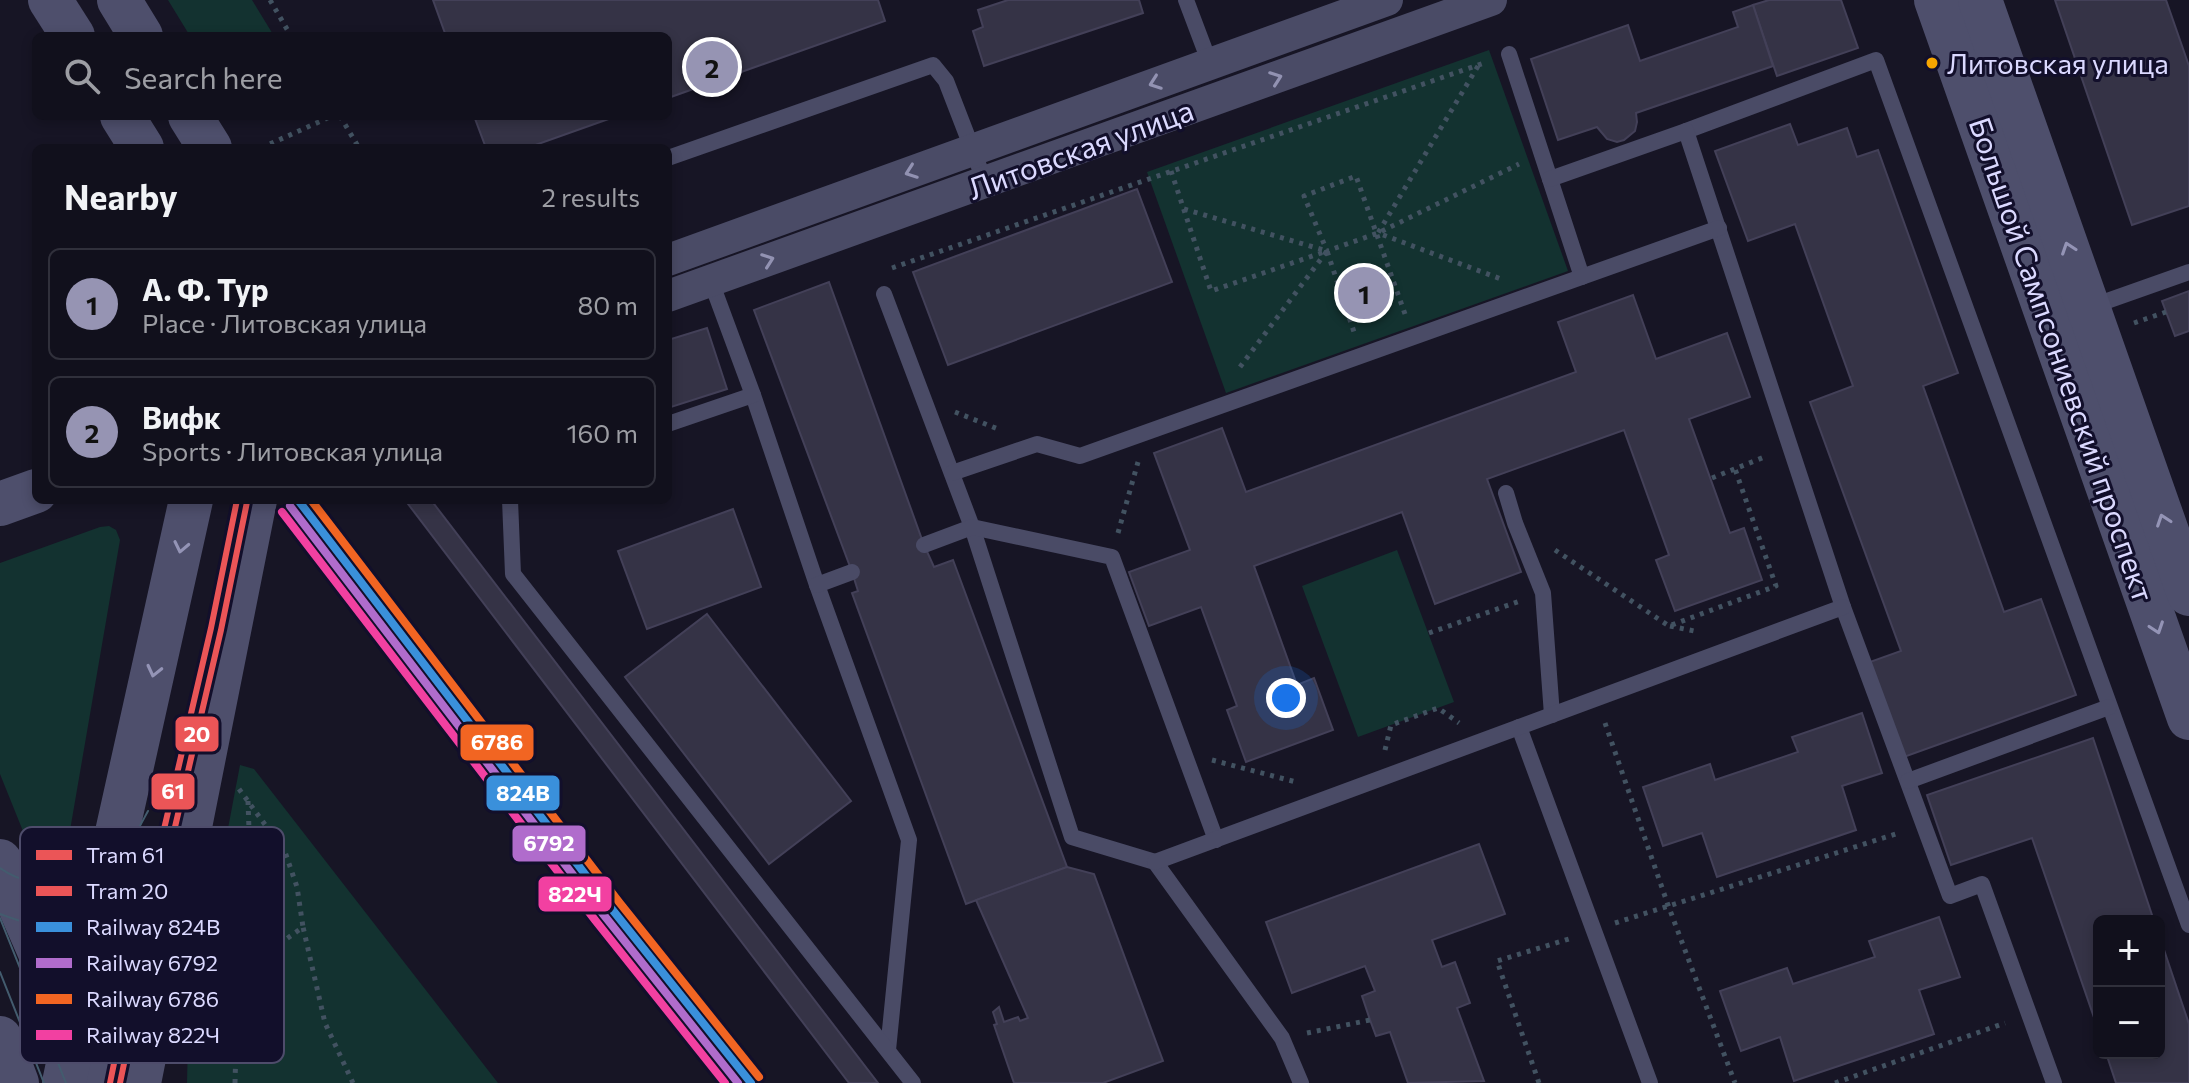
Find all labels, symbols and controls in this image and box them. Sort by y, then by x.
search box [32,32,672,120]
pin: 2 [686,37,738,97]
place label: Литовская улица [1947,46,2169,80]
icon: search [60,54,104,98]
marker: Литовская улица [1924,55,1940,71]
text: Search here [124,58,283,95]
one-way arrow [1268,71,1282,87]
one-way arrow [1149,73,1163,90]
street label: Литовская улица [962,90,1198,206]
street label: Большой Сампсониевский проспект [1963,112,2163,606]
one-way arrow [905,162,919,179]
text: Nearby [64,175,178,217]
text: 2 results [542,181,640,212]
one-way arrow [2061,242,2077,256]
one-way arrow [760,253,774,270]
pin: 1 [1338,263,1390,323]
text: А. Ф. Тур [142,270,269,307]
text: 1 [86,289,98,320]
text: 80 m [578,289,638,320]
text: Place · Литовская улица [142,307,427,338]
text: Вифк [142,398,221,435]
text: 2 [85,417,99,448]
text: 160 m [566,417,638,448]
text: Sports · Литовская улица [142,435,443,466]
one-way arrow [2156,514,2173,528]
one-way arrow [173,540,190,554]
one-way arrow [2148,620,2164,634]
one-way arrow [146,664,163,677]
your location [1266,678,1306,718]
line badge: 20 [174,715,220,753]
text: 20 [183,720,211,747]
line badge: 6786 [459,723,535,762]
text: 6786 [471,728,523,755]
line badge: 61 [150,772,196,811]
line badge: 824В [485,774,561,812]
text: 61 [161,777,185,804]
text: 824В [496,779,550,806]
line badge: 6792 [511,824,587,863]
legend [20,827,284,1063]
text: 6792 [523,829,575,856]
text: Tram 61 [86,841,165,868]
line badge: 822Ч [537,875,613,913]
text: Tram 20 [86,877,168,904]
text: 822Ч [548,880,602,907]
text: Railway 824В [86,913,220,940]
map controls [2093,915,2165,1059]
button: + [2093,915,2165,987]
text: Railway 6792 [86,949,218,976]
text: Railway 6786 [86,985,219,1012]
button: − [2093,987,2165,1059]
text: Railway 822Ч [86,1021,220,1048]

